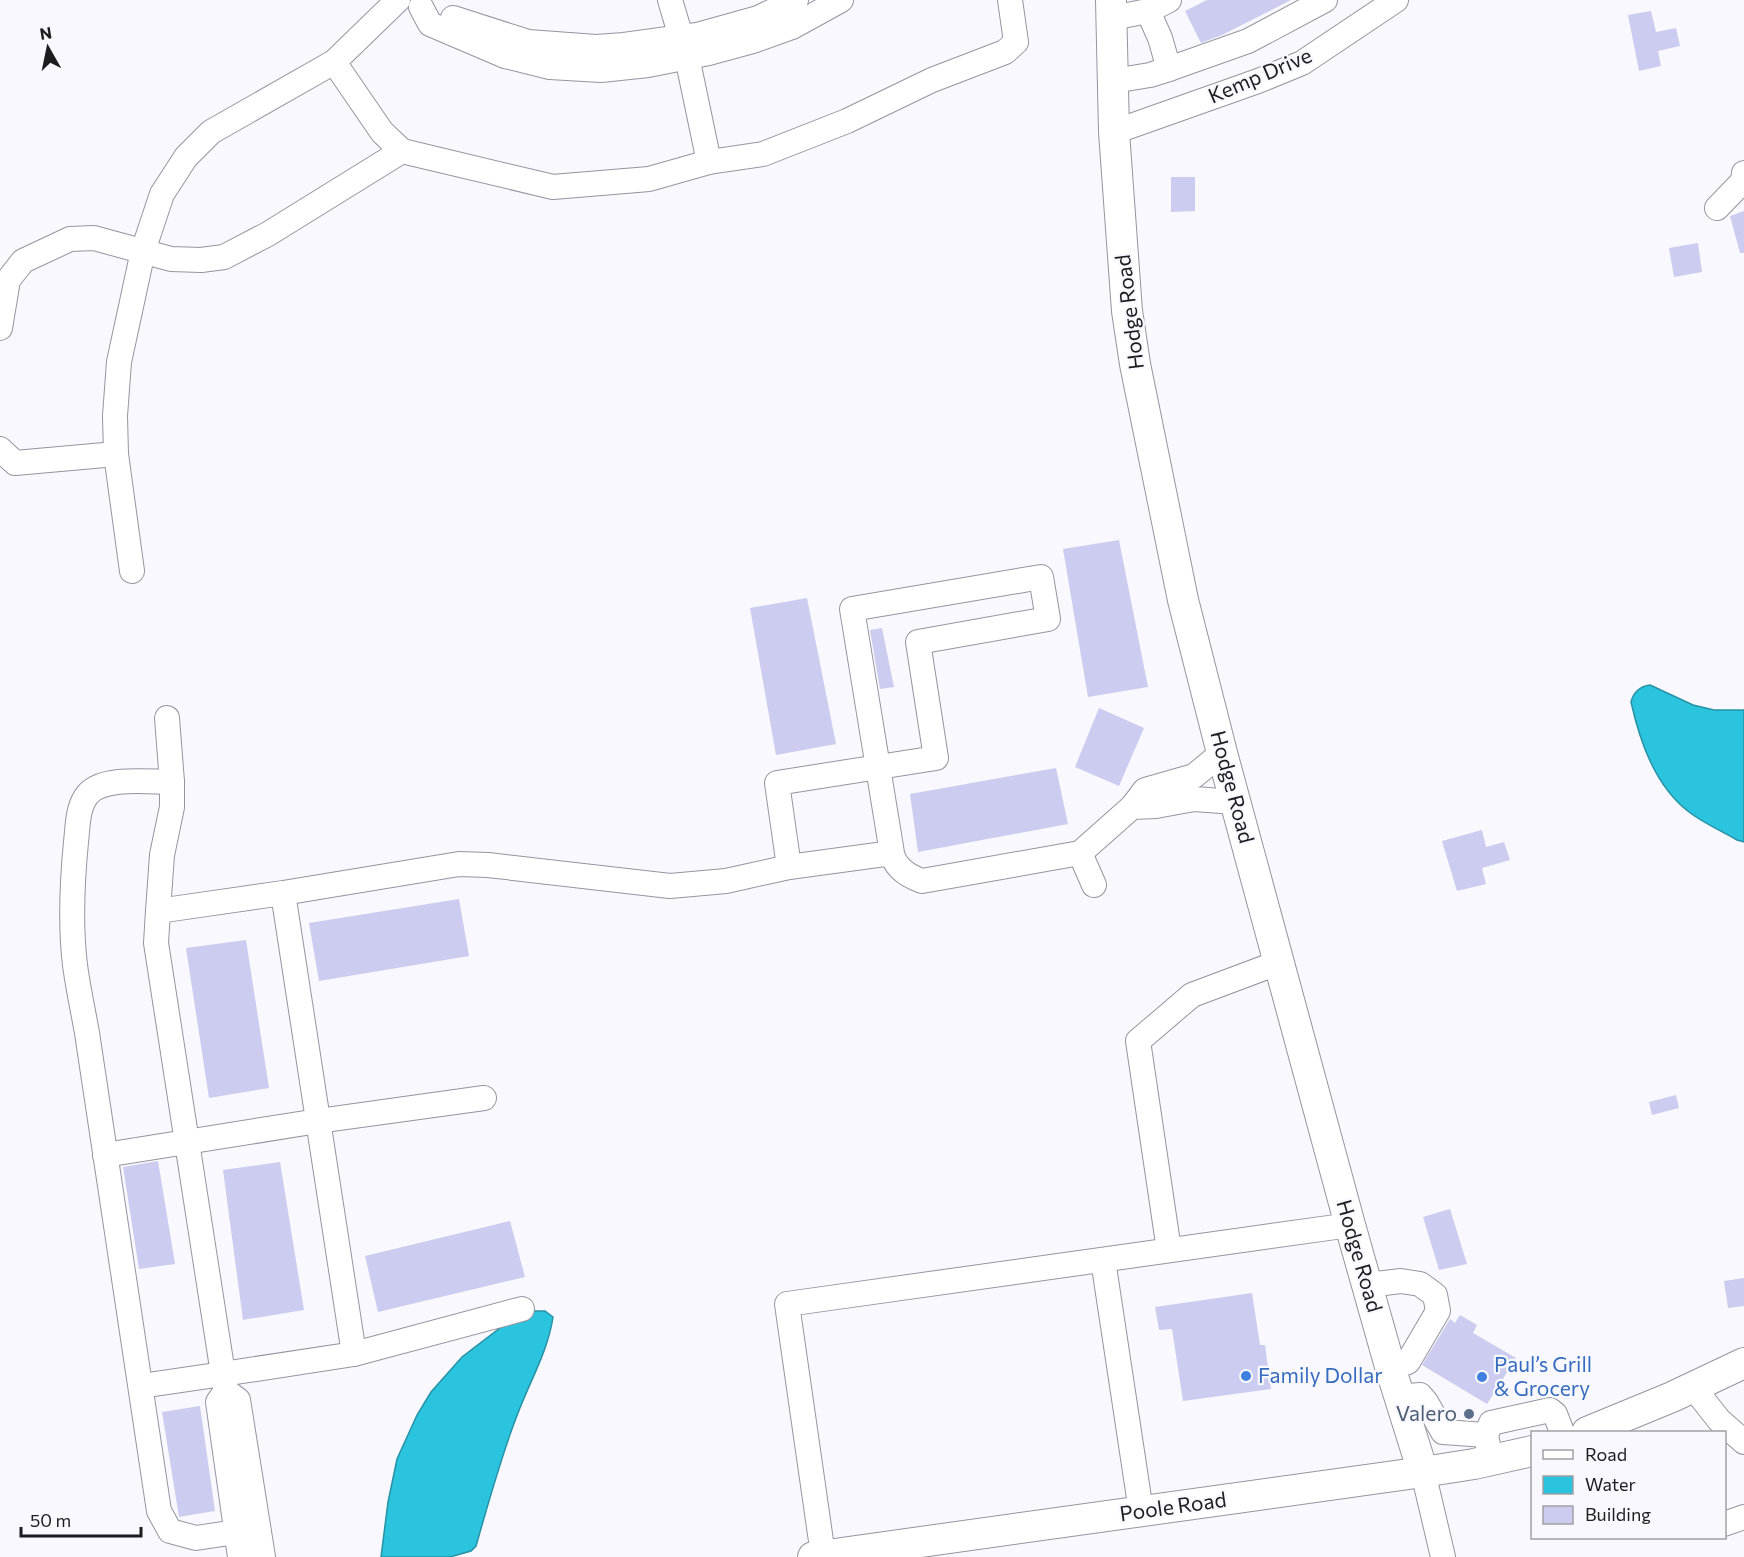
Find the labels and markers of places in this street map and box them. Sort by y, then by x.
place label: Paul’s Grill & Grocery [1494,1351,1592,1400]
place label: Family Dollar [1258,1362,1383,1387]
marker: Family Dollar [1239,1369,1253,1383]
marker: Paul’s Grill & Grocery [1475,1370,1489,1384]
place label: Valero [1396,1400,1457,1425]
marker: Valero [1462,1407,1476,1421]

